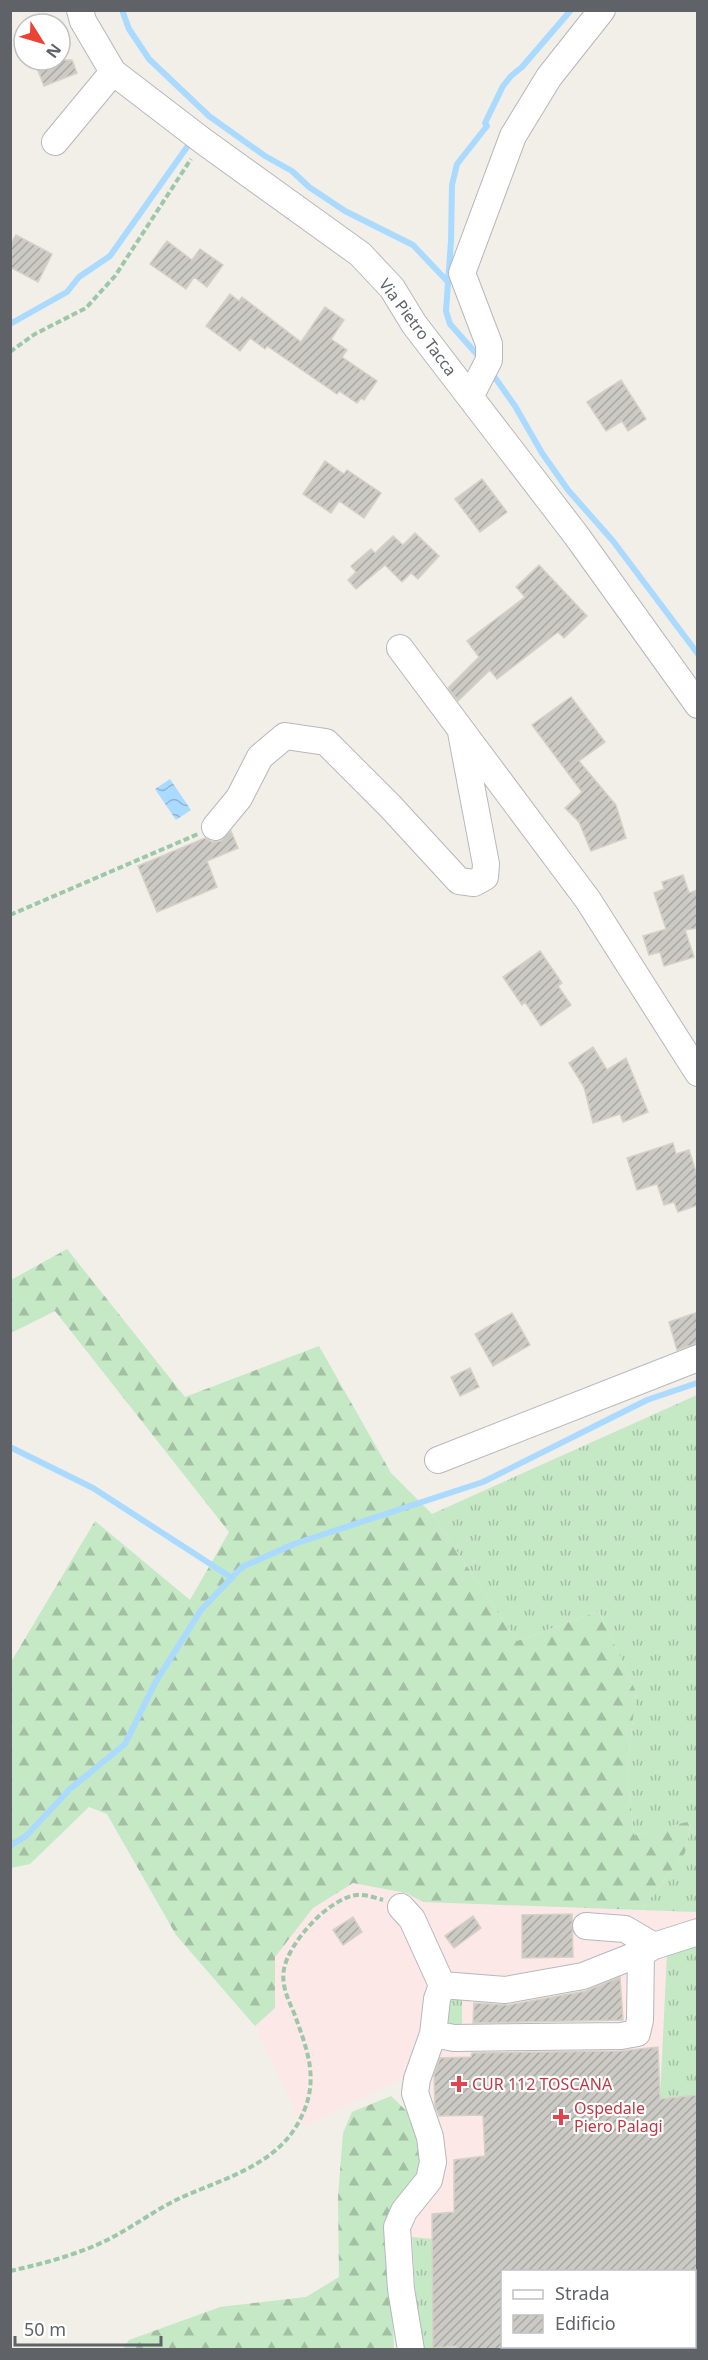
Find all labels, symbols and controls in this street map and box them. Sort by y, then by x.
north arrow [12,12,72,72]
text: N [41,39,67,63]
street label: Via Pietro Tacca [374,274,462,380]
place label: CUR 112 TOSCANA [472,2073,613,2095]
marker: CUR 112 TOSCANA [450,2075,468,2093]
place label: Ospedale Piero Palagi [574,2097,663,2137]
marker: Ospedale Piero Palagi [552,2108,570,2126]
legend [501,2270,696,2348]
text: Strada [555,2281,610,2305]
scale bar [15,2309,160,2347]
text: Edificio [555,2311,616,2335]
text: 50 m [24,2317,66,2341]

